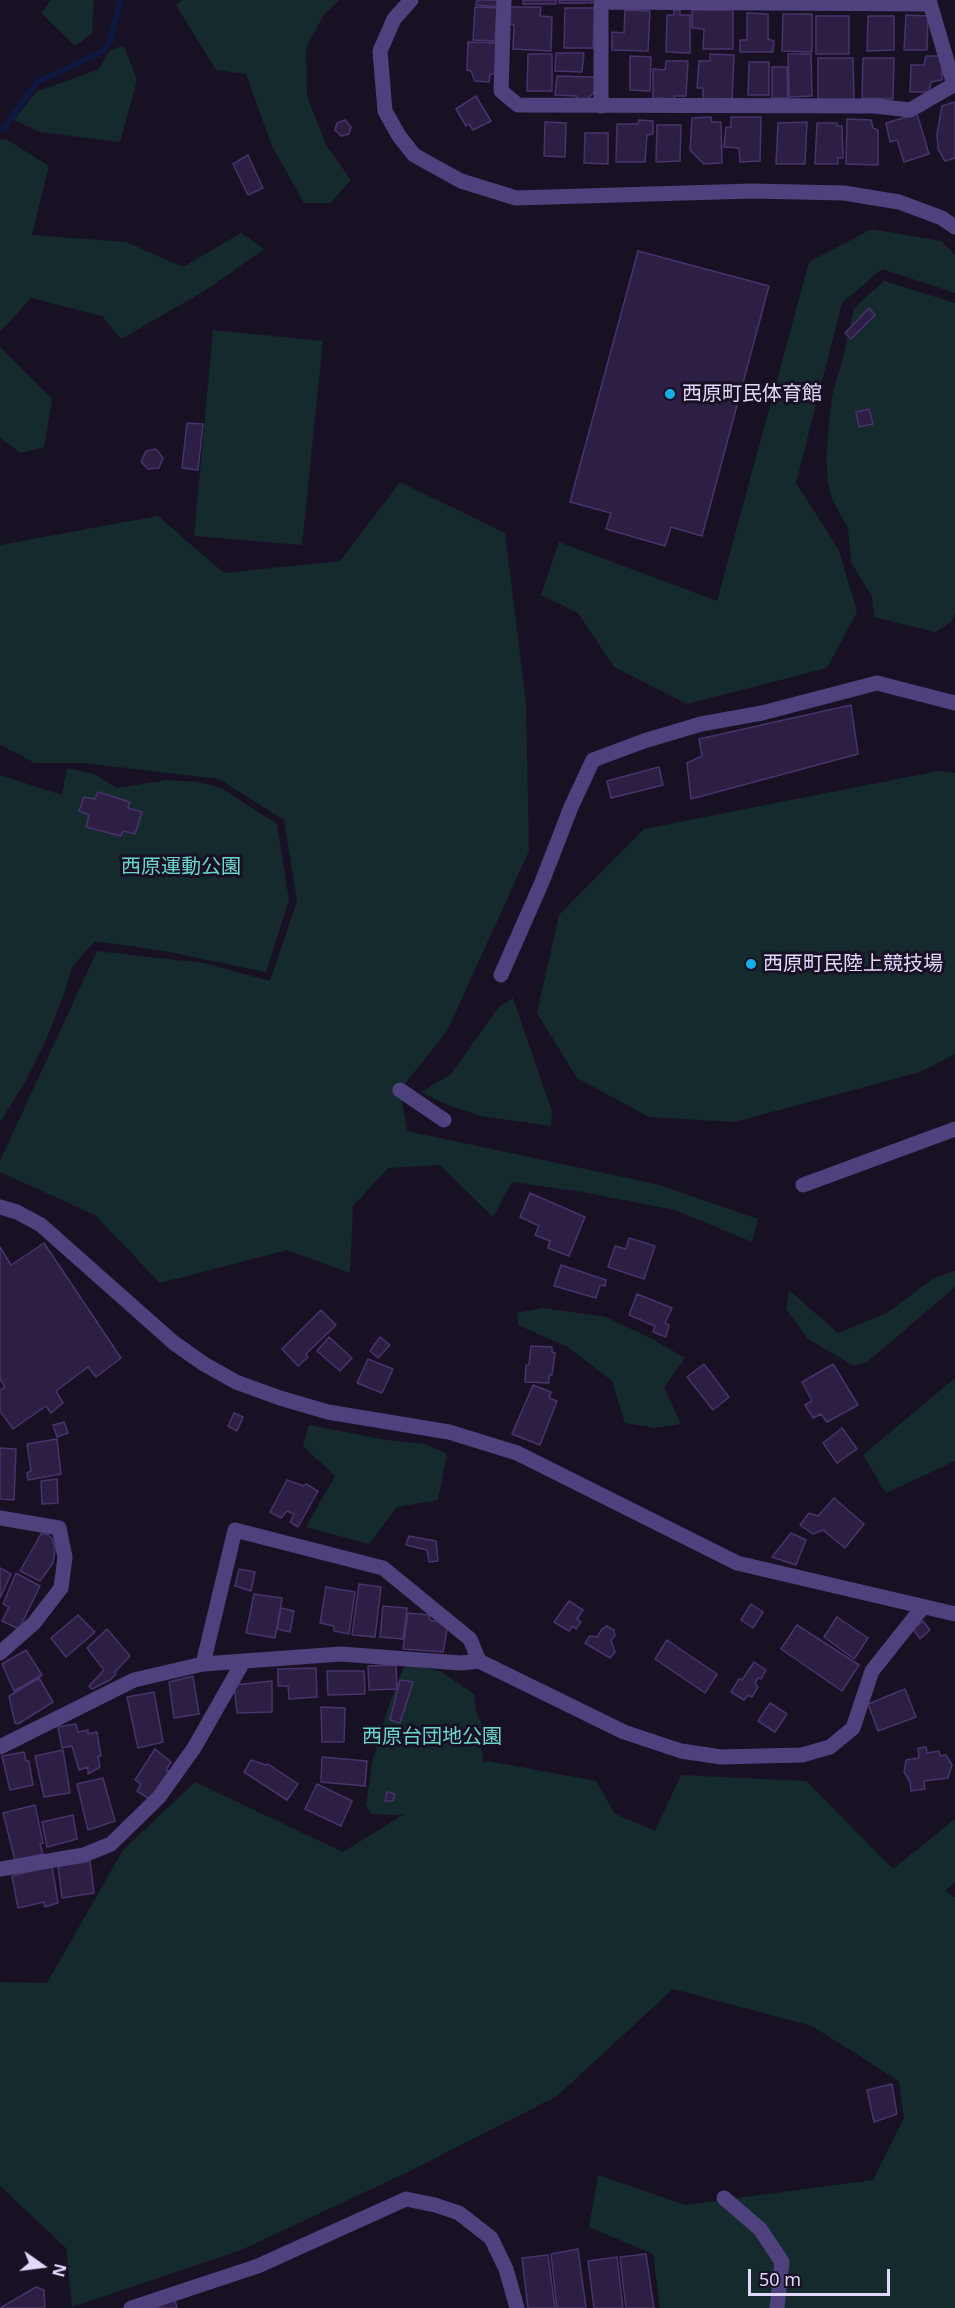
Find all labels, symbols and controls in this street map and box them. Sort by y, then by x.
place label: 西原町民体育館 [682,382,822,406]
marker: 西原町民体育館 [663,387,677,401]
park label: 西原運動公園 [121,855,241,879]
place label: 西原町民陸上競技場 [763,952,943,976]
marker: 西原町民陸上競技場 [744,957,758,971]
park label: 西原台団地公園 [362,1725,502,1749]
north arrow [12,2236,72,2296]
scale bar [751,2257,894,2295]
text: N [47,2261,72,2279]
text: 50 m [759,2267,801,2291]

